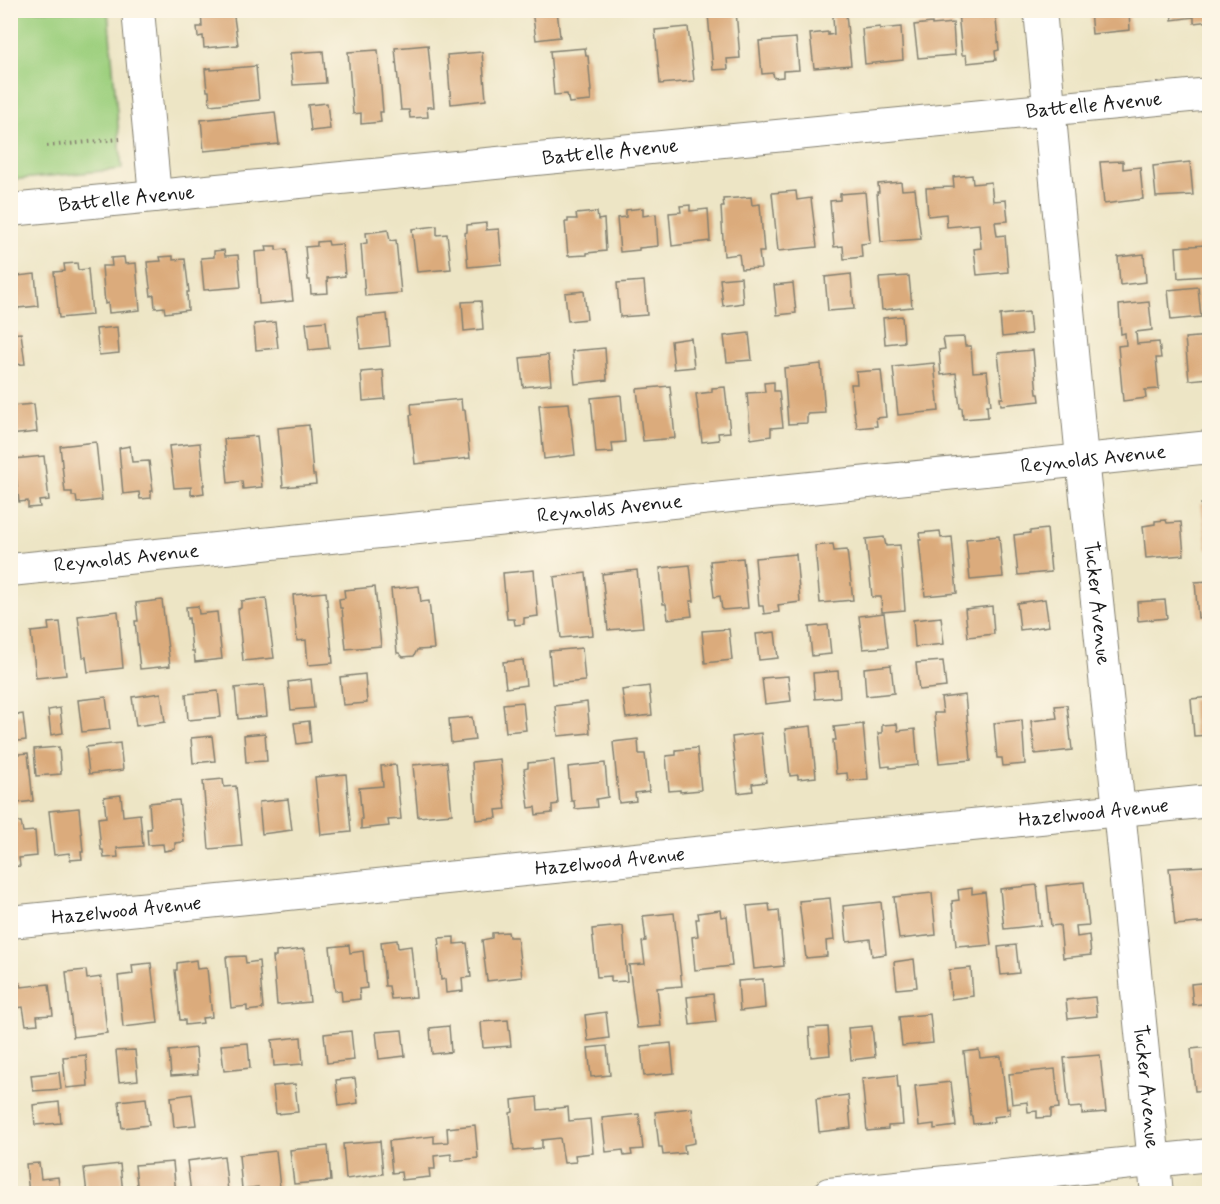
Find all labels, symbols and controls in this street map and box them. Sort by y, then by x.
street label: Battelle Avenue [1025,85,1163,125]
street label: Battelle Avenue [541,132,680,172]
street label: Battelle Avenue [57,179,196,219]
street label: Reynolds Avenue [1019,438,1167,480]
street label: Reynolds Avenue [536,488,684,529]
street label: Reynolds Avenue [52,537,201,579]
street label: Tucker Avenue [1077,540,1117,666]
street label: Hazelwood Avenue [1017,792,1170,834]
street label: Hazelwood Avenue [534,841,686,883]
street label: Hazelwood Avenue [50,889,203,931]
street label: Tucker Avenue [1127,1024,1166,1150]

